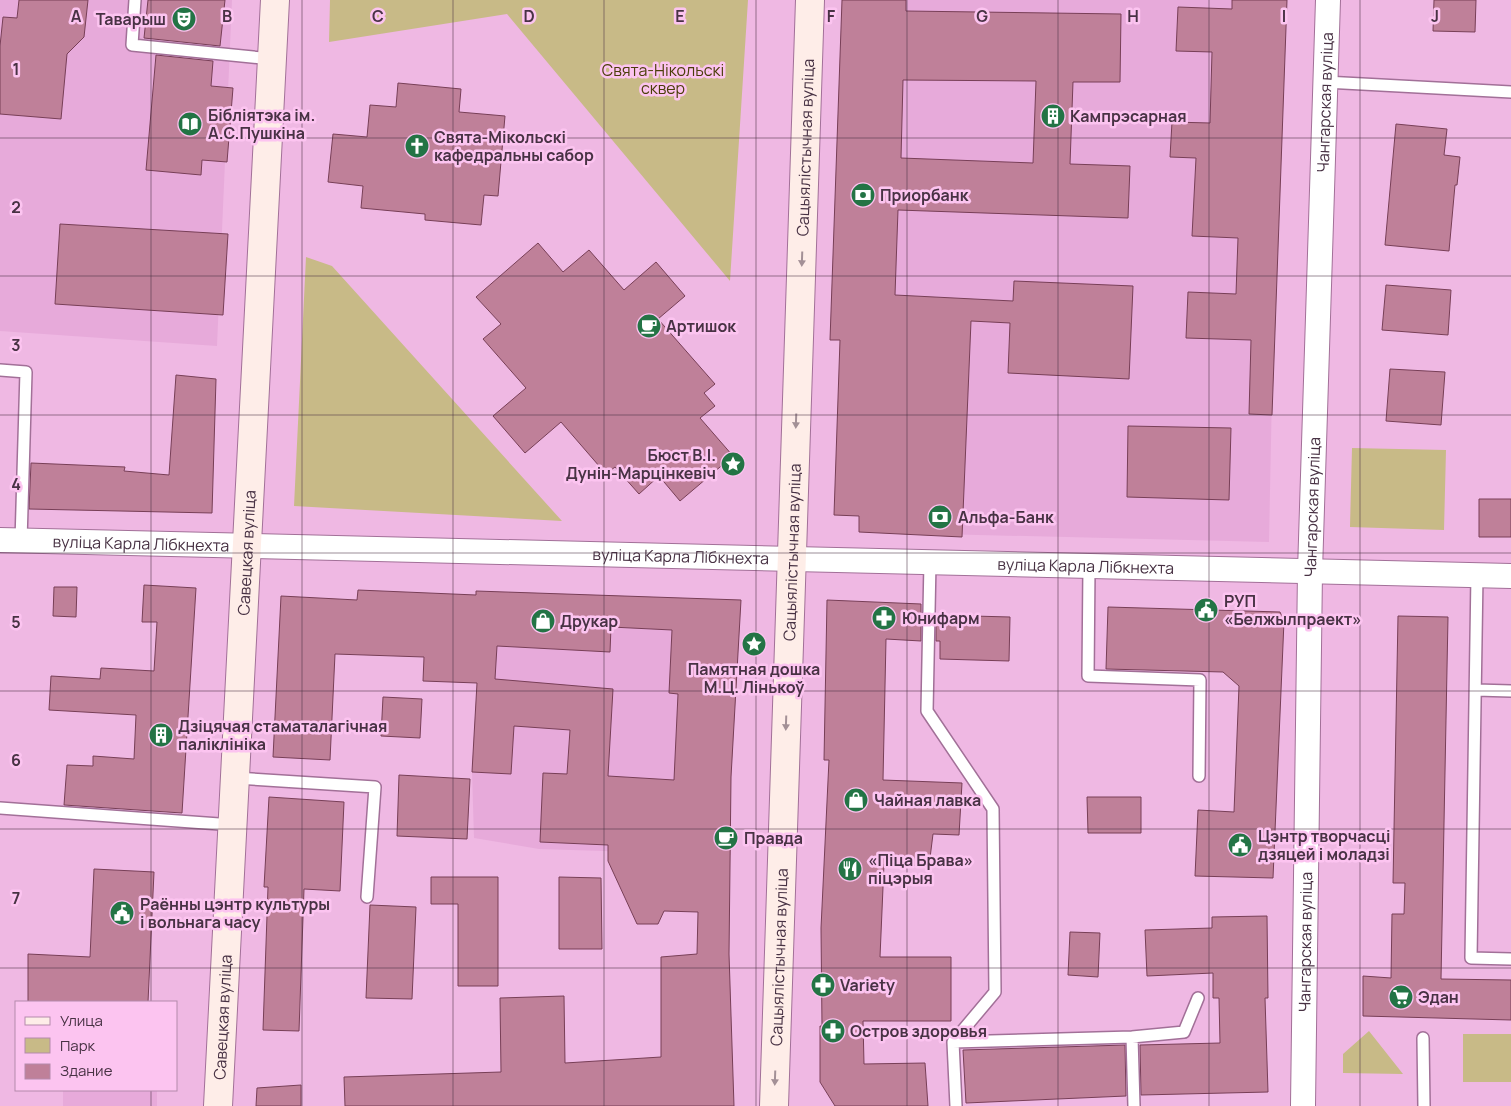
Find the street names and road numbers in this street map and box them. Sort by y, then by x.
street label: Чангарская вуліца [1312,32,1338,173]
street label: Сацыялістычная вуліца [791,58,819,237]
street label: Чангарская вуліца [1299,437,1325,577]
street label: Сацыялістычная вуліца [778,463,806,642]
street label: Савецкая вуліца [232,490,261,616]
street label: вуліца Карла Лібкнехта [52,530,230,556]
street label: вуліца Карла Лібкнехта [592,543,769,569]
street label: вуліца Карла Лібкнехта [997,553,1174,579]
street label: Сацыялістычная вуліца [765,868,793,1046]
street label: Чангарская вуліца [1293,872,1317,1012]
street label: Савецкая вуліца [208,954,237,1080]

